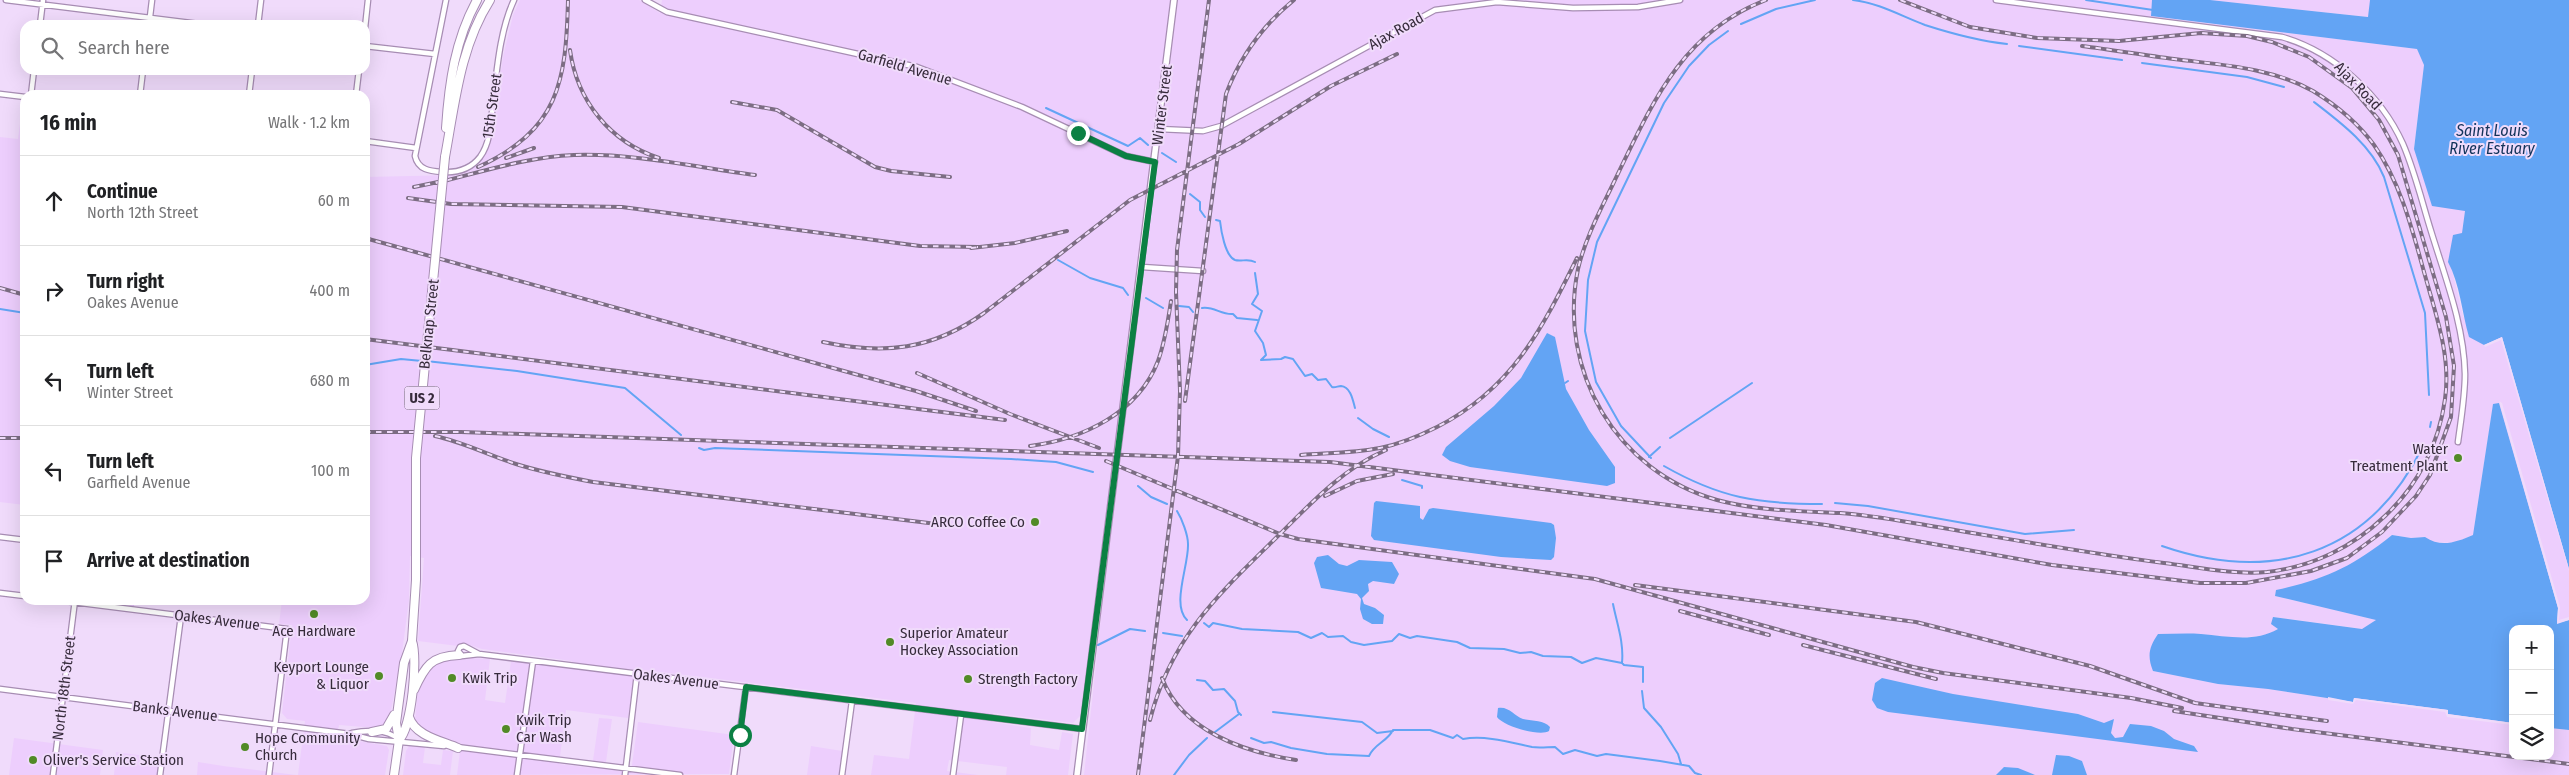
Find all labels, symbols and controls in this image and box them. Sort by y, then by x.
street label: Ajax Road [1365,9,1427,53]
search box [20,20,370,75]
icon: search [38,34,66,62]
text: Search here [78,36,170,59]
street label: Garfield Avenue [856,45,954,89]
street label: Ajax Road [2331,58,2385,114]
street label: Winter Street [1148,64,1176,146]
street label: 15th Street [479,72,506,140]
text: 16 min [40,110,97,136]
text: Walk · 1.2 km [268,113,350,132]
water label: Saint Louis River Estuary [2449,121,2536,158]
route end [1067,122,1090,145]
text: Continue [87,180,158,203]
icon: ahead [40,187,68,215]
text: 60 m [318,191,350,210]
text: North 12th Street [87,203,198,222]
text: Turn right [87,270,164,293]
icon: right [40,277,68,305]
street label: Belknap Street [415,278,443,370]
text: 400 m [310,281,350,300]
text: Oakes Avenue [87,293,179,312]
text: Turn left [87,360,154,383]
icon: left [40,367,68,395]
text: 680 m [310,371,350,390]
text: Winter Street [87,383,173,402]
road number: US 2 [404,386,440,409]
place label: Water Treatment Plant [2350,440,2449,475]
text: Turn left [87,450,154,473]
marker: Water Treatment Plant [2452,452,2464,464]
icon: left [40,457,68,485]
text: 100 m [311,461,350,480]
text: Garfield Avenue [87,473,190,492]
place label: ARCO Coffee Co [931,513,1025,531]
marker: ARCO Coffee Co [1029,516,1041,528]
icon: arrive [40,547,68,575]
text: Arrive at destination [87,549,250,572]
street label: Oakes Avenue [173,606,261,634]
marker: Ace Hardware [308,608,320,620]
place label: Ace Hardware [272,622,356,640]
place label: Superior Amateur Hockey Association [900,624,1018,659]
map controls [2509,625,2554,760]
button: + [2509,625,2554,670]
street label: North 18th Street [49,635,79,741]
marker: Superior Amateur Hockey Association [884,636,896,648]
place label: Keyport Lounge & Liquor [274,658,370,693]
street label: Oakes Avenue [632,665,720,693]
place label: Kwik Trip [462,669,518,687]
marker: Keyport Lounge & Liquor [373,670,385,682]
place label: Strength Factory [978,670,1078,688]
button: − [2509,670,2554,715]
marker: Kwik Trip [446,672,458,684]
marker: Strength Factory [962,673,974,685]
street label: Banks Avenue [132,697,218,725]
place label: Kwik Trip Car Wash [516,711,572,746]
button: layers [2509,715,2554,760]
marker: Kwik Trip Car Wash [500,723,512,735]
route start [729,724,752,747]
place label: Hope Community Church [255,729,361,764]
marker: Hope Community Church [239,741,251,753]
place label: Oliver's Service Station [43,751,184,769]
marker: Oliver's Service Station [27,754,39,766]

